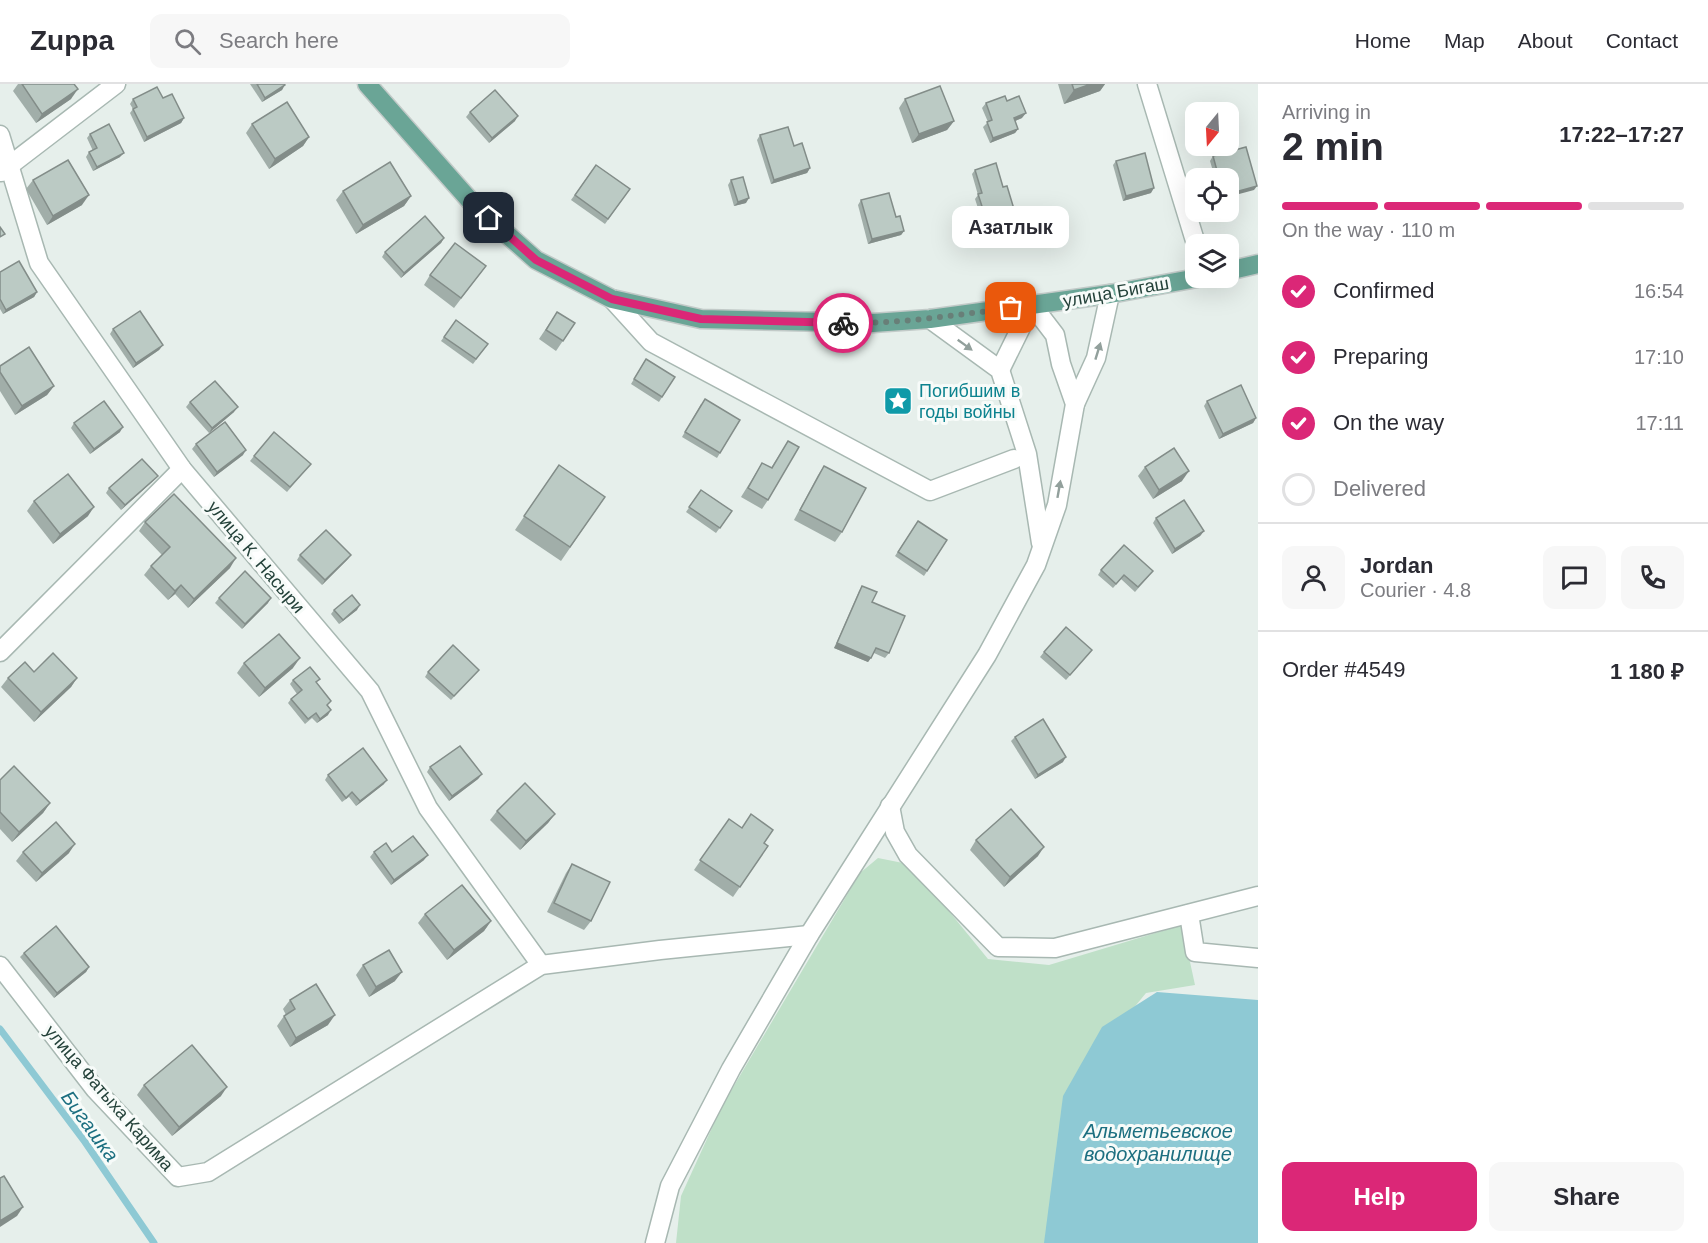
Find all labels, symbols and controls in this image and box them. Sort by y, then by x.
search box [150,14,570,68]
text: Zuppa [30,25,114,56]
icon: search [171,25,204,58]
text: Search here [219,28,339,53]
text: Home [1355,29,1411,52]
text: Map [1444,29,1485,52]
text: About [1518,29,1573,52]
text: Contact [1606,29,1678,52]
text: Arriving in [1282,101,1371,123]
north arrow [1185,102,1239,156]
map controls [1185,102,1239,288]
text: 17:22–17:27 [1559,122,1684,147]
text: 2 min [1282,125,1384,168]
button: locate [1185,168,1239,222]
pin [463,192,514,243]
icon: home [472,201,505,234]
callout: Азатлык [952,206,1070,248]
text: Азатлык [968,216,1053,238]
text: On the way · 110 m [1282,219,1455,241]
button: layers [1185,234,1239,288]
street label: улица Бигаш [1062,273,1170,311]
icon: check [1282,275,1315,308]
text: Confirmed [1333,278,1434,303]
text: 16:54 [1634,280,1684,302]
pin [985,282,1036,333]
icon: bag [994,291,1027,324]
courier [813,293,873,353]
icon: bike [827,307,860,340]
one-way arrow [957,338,972,350]
icon: check [1282,341,1315,374]
one-way arrow [1094,342,1103,360]
text: Preparing [1333,344,1428,369]
text: 17:10 [1634,346,1684,368]
place label: Погибшим в годы войны [919,381,1020,422]
place icon: Погибшим в годы войны [882,385,914,417]
icon: check [1282,407,1315,440]
text: On the way [1333,410,1444,435]
text: 17:11 [1635,412,1684,434]
text: Delivered [1333,476,1426,501]
one-way arrow [1055,480,1064,499]
street label: улица К. Насыри [203,497,309,617]
button: person [1282,546,1345,609]
button: chat [1543,546,1606,609]
button: phone [1621,546,1684,609]
text: Jordan [1360,553,1433,578]
text: Courier · 4.8 [1360,579,1471,601]
text: Order #4549 [1282,657,1406,682]
text: 1 180 ₽ [1610,659,1684,684]
street label: улица Фатыха Карима [41,1021,178,1175]
water label: Бигашка [57,1086,123,1166]
water label: Альметьевское водохранилище [1082,1120,1233,1165]
button: Help [1282,1162,1477,1231]
button: Share [1489,1162,1684,1231]

